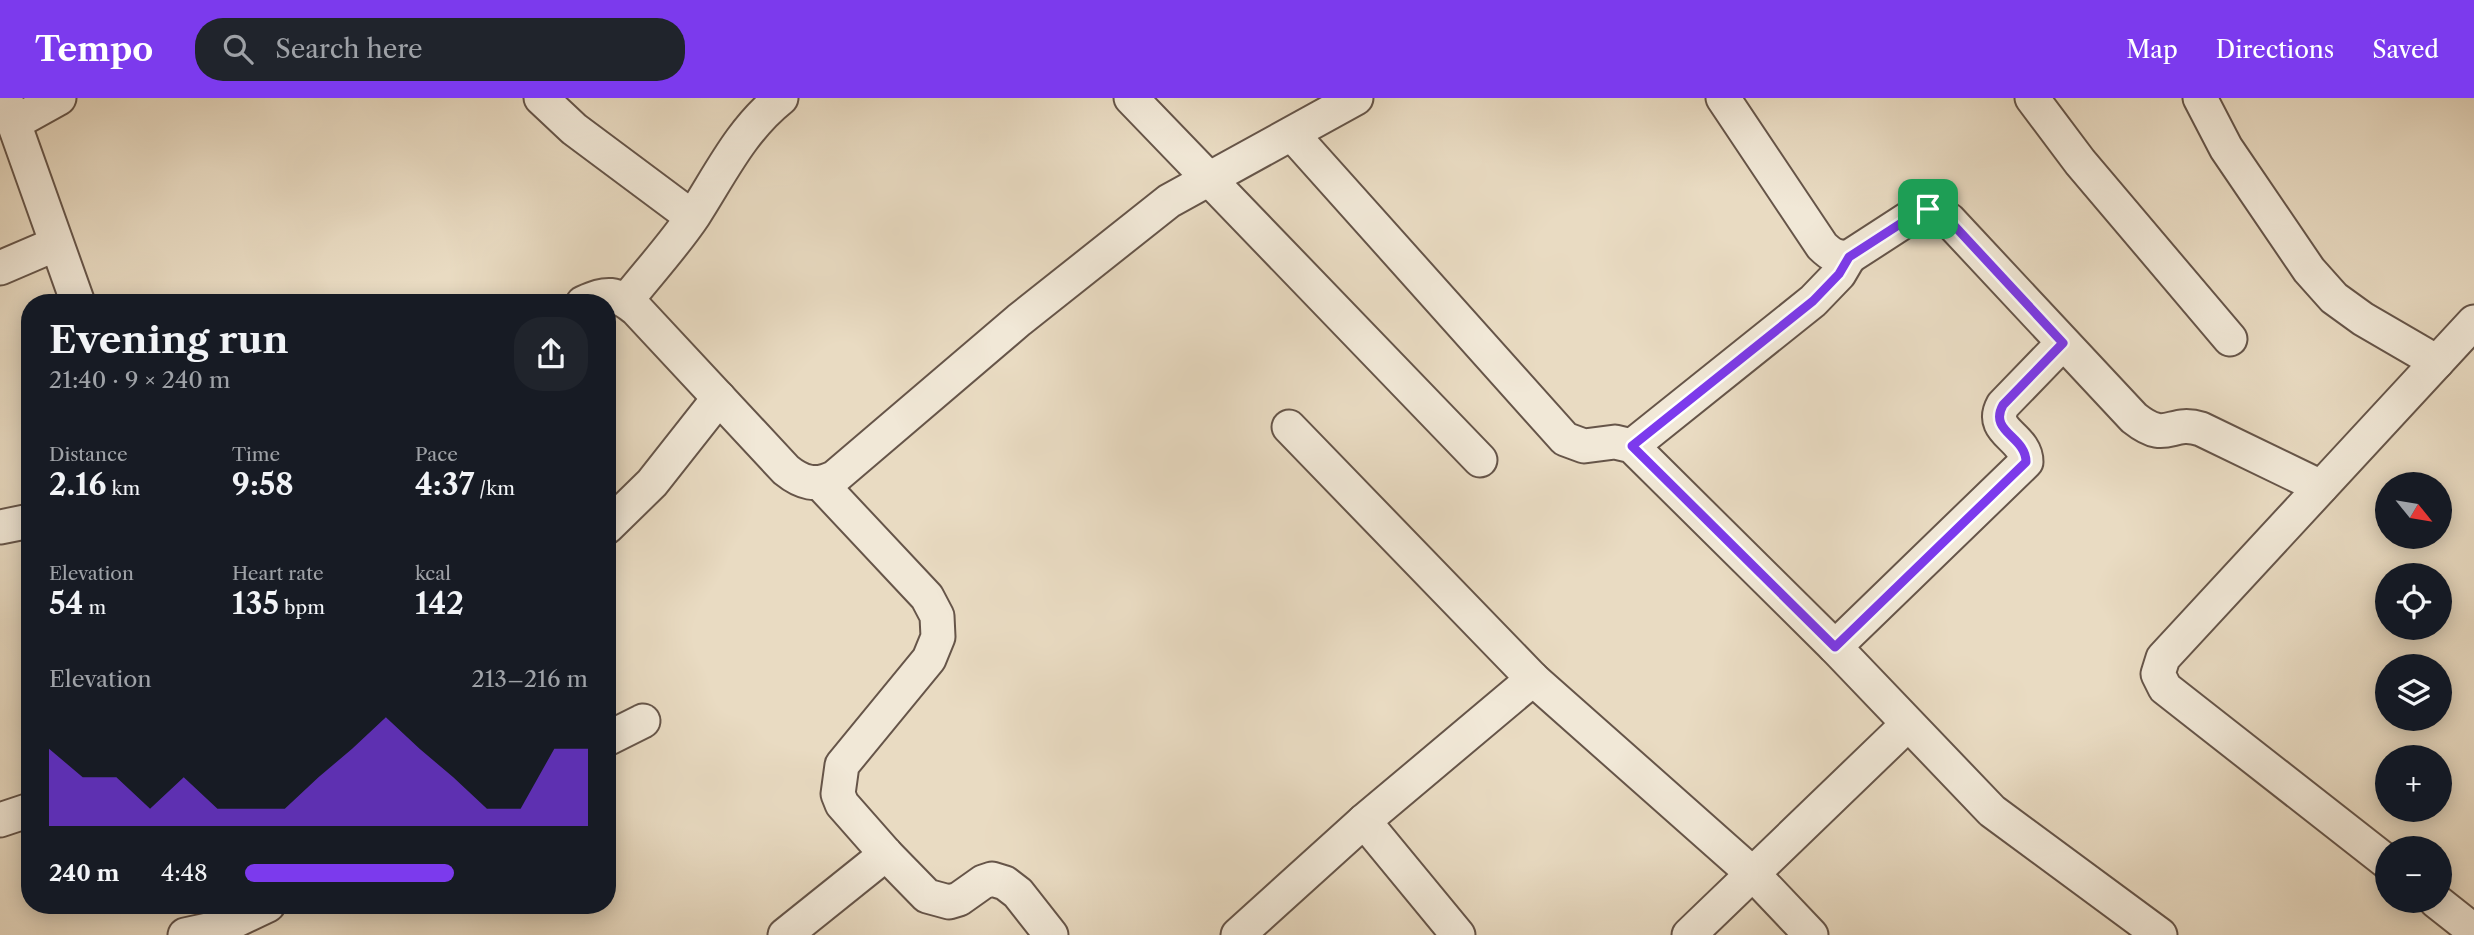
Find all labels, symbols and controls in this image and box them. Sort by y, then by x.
search box [195,18,685,81]
text: Tempo [35,29,153,70]
icon: search [219,30,257,68]
text: Search here [275,33,423,65]
text: Map [2126,35,2178,64]
text: Directions [2216,35,2334,64]
text: Saved [2372,35,2439,64]
pin [1898,179,1958,239]
icon: arrive [1909,190,1947,228]
text: Evening run [49,316,289,363]
button: share [514,317,588,391]
text: 21:40 · 9 × 240 m [49,366,230,394]
text: Distance [49,443,128,466]
text: Time [232,443,280,466]
text: Pace [415,443,458,466]
text: 2.16 [49,466,106,503]
text: 9:58 [232,466,294,503]
text: 4:37 [415,466,474,503]
north arrow [2375,472,2452,550]
map controls [2375,472,2452,913]
text: km [106,477,140,500]
text: /km [474,477,515,500]
text: Elevation [49,562,134,585]
text: Heart rate [232,562,324,585]
text: kcal [415,562,451,585]
button: locate [2375,563,2452,640]
text: 54 [49,585,83,622]
text: 135 [232,585,279,622]
text: 142 [415,585,464,622]
text: m [83,596,106,619]
text: bpm [279,596,325,619]
button: layers [2375,654,2452,731]
text: Elevation [49,665,152,693]
text: 213–216 m [471,665,588,693]
button: + [2375,745,2452,822]
button: − [2375,836,2452,913]
text: 240 m [49,859,120,887]
text: 4:48 [161,859,208,887]

